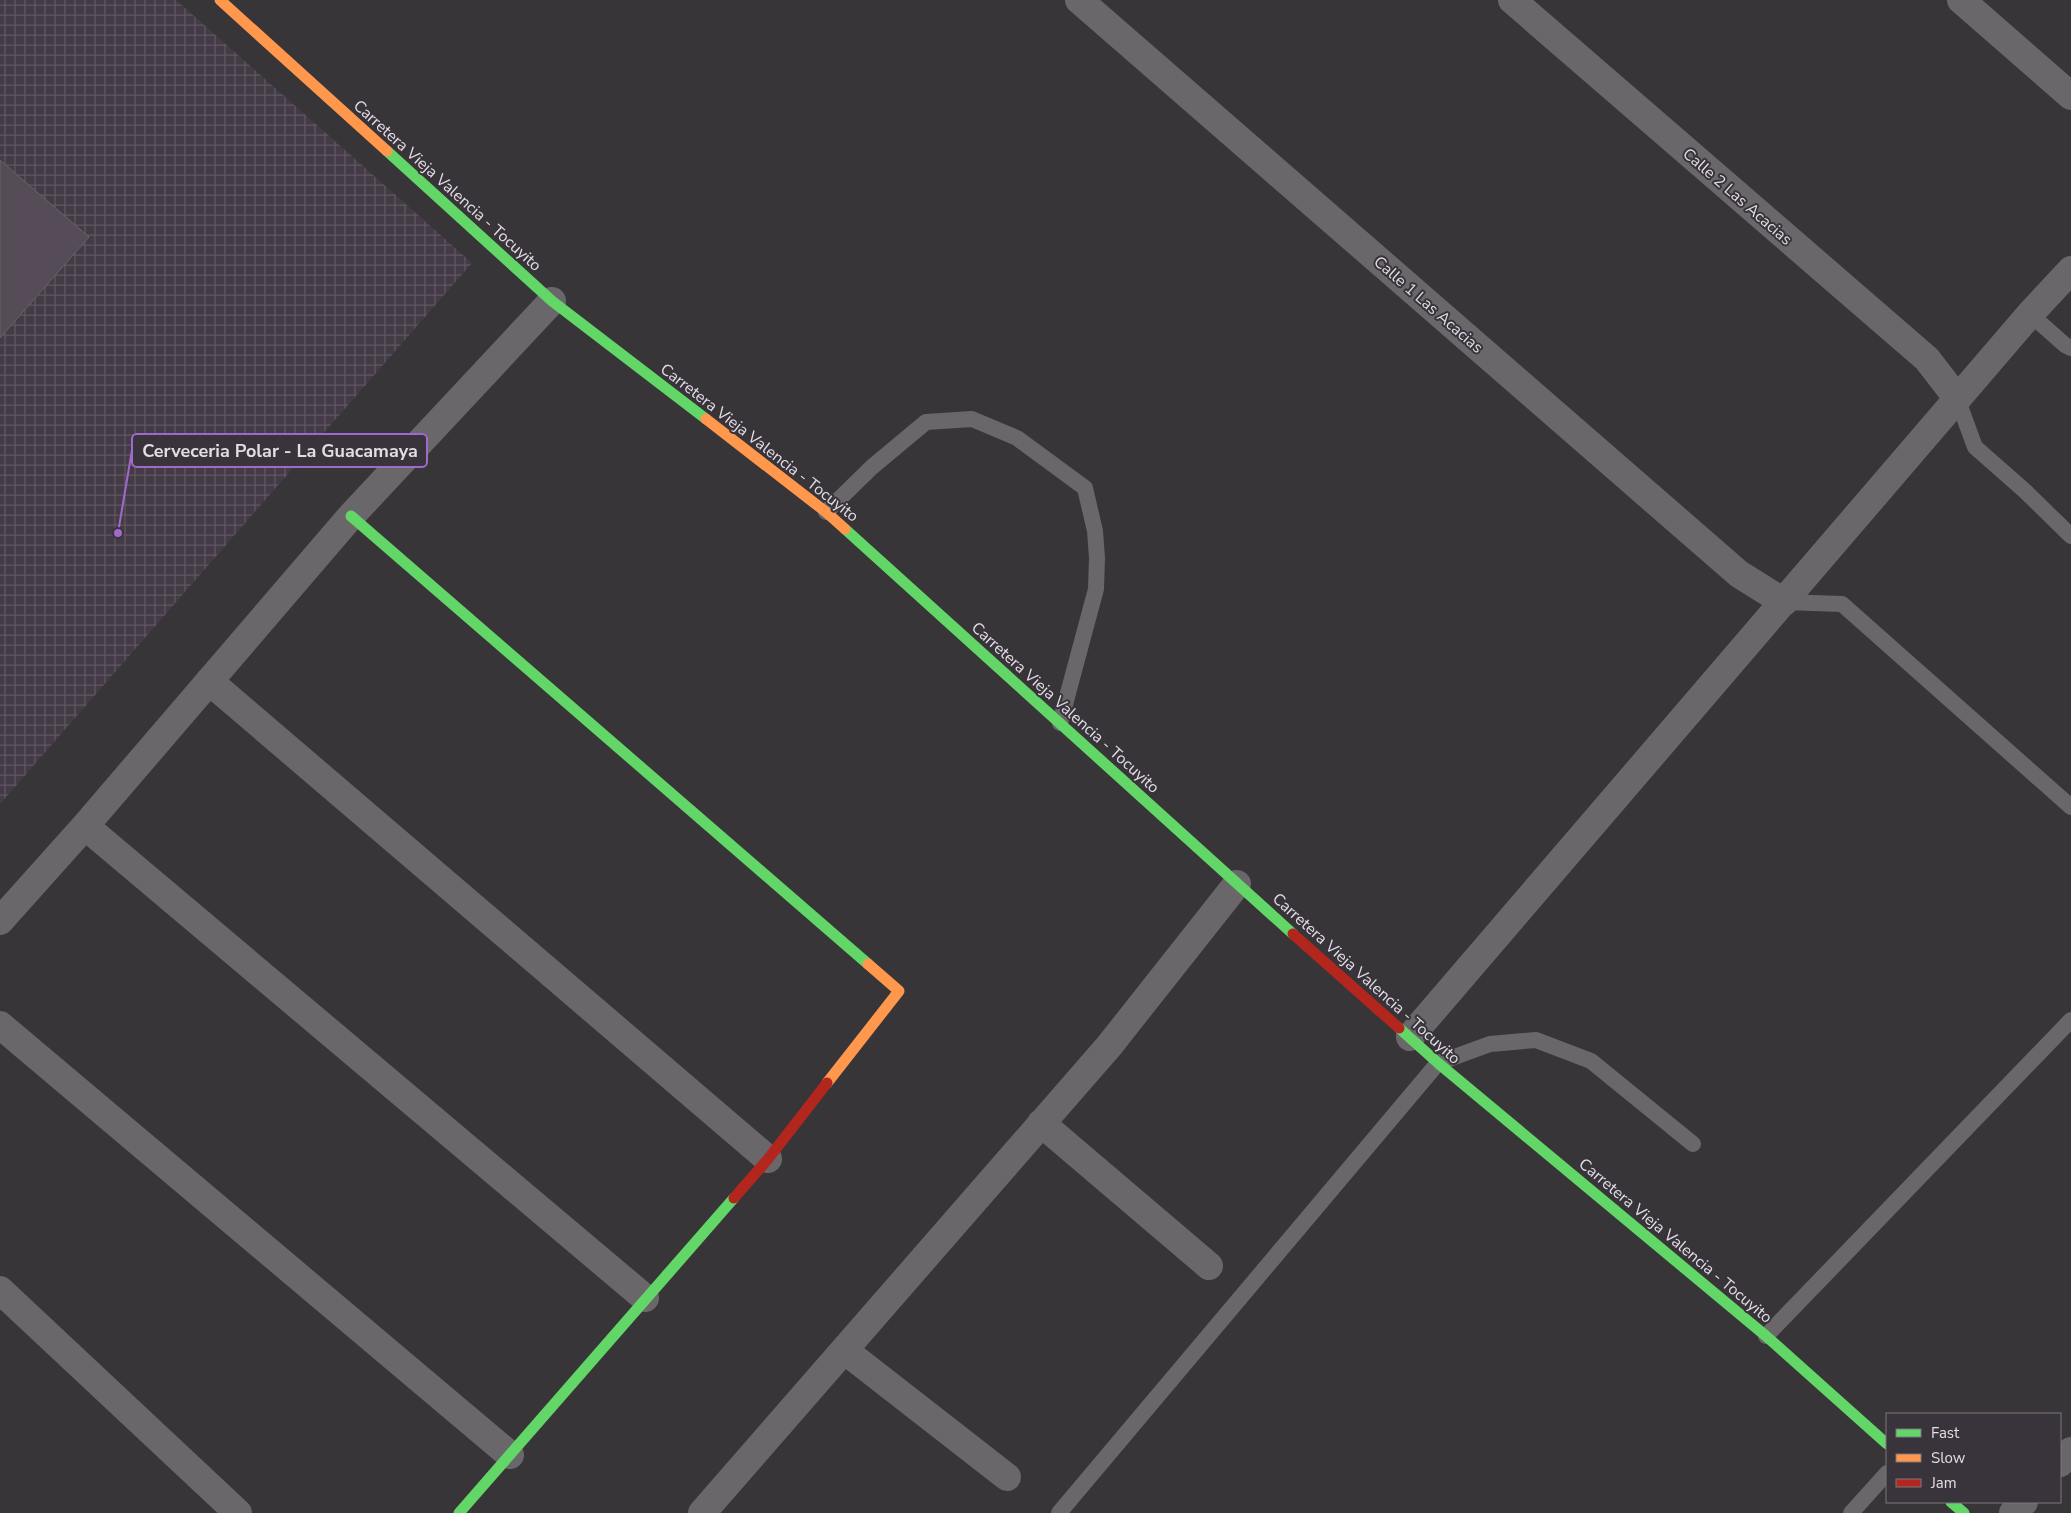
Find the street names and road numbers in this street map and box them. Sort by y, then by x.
street label: Carretera Vieja Valencia - Tocuyito [348,95,546,276]
street label: Calle 2 Las Acacias [1678,143,1797,250]
street label: Calle 1 Las Acacias [1369,251,1488,358]
street label: Carretera Vieja Valencia - Tocuyito [656,358,863,527]
street label: Carretera Vieja Valencia - Tocuyito [966,617,1164,798]
street label: Carretera Vieja Valencia - Tocuyito [1267,888,1465,1069]
street label: Carretera Vieja Valencia - Tocuyito [1574,1153,1777,1328]

